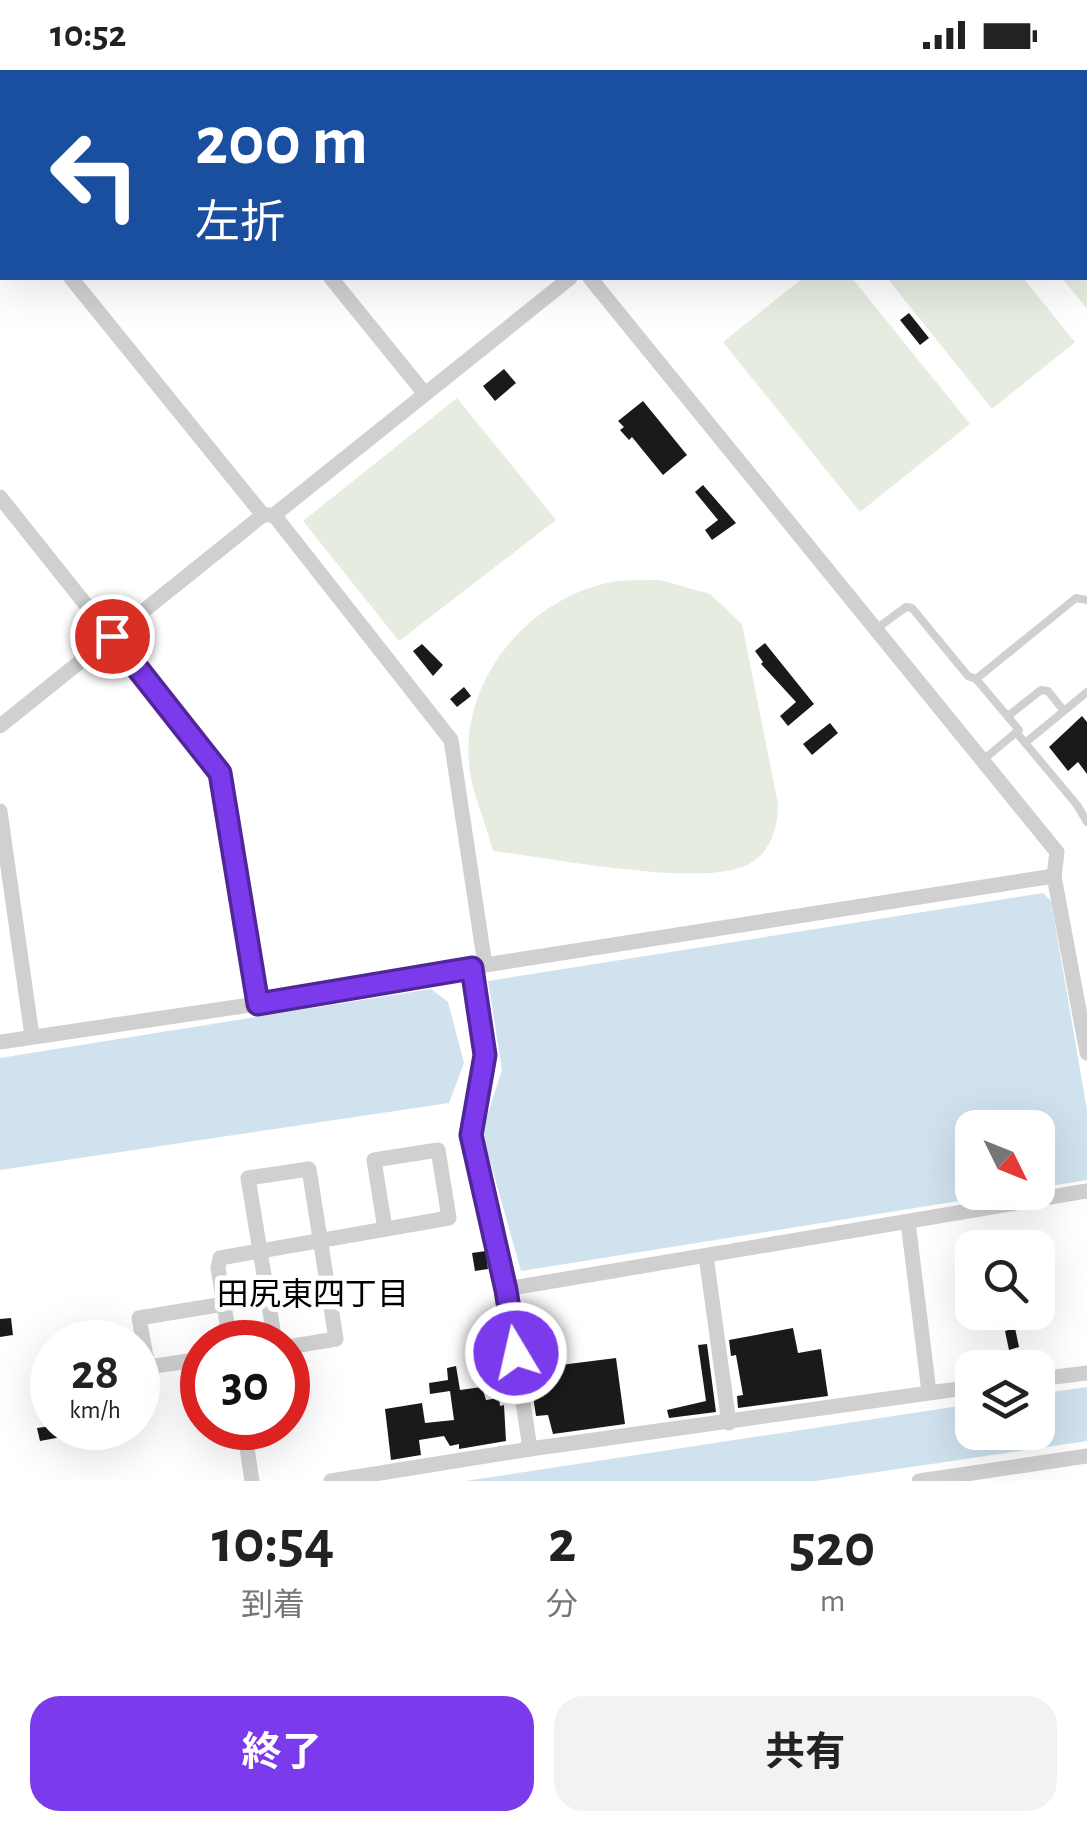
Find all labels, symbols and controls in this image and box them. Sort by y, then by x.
text: 10:52 [50,16,127,54]
text: 200 m [195,107,368,177]
icon: left [30,110,160,240]
text: 左折 [195,201,285,246]
pin [70,594,155,679]
icon: arrive [85,609,140,664]
north arrow [955,1110,1055,1210]
map controls [955,1110,1055,1450]
button: search [955,1230,1055,1330]
district label: 田尻東四丁目 [217,1278,409,1311]
position arrow [464,1301,568,1405]
speed limit sign: 30 [180,1320,310,1450]
text: 28 [71,1348,119,1398]
button: layers [955,1350,1055,1450]
text: km/h [69,1398,121,1423]
text: 10:54 [212,1513,334,1573]
text: 2 [548,1513,576,1573]
text: 520 [790,1517,875,1577]
text: m [820,1585,845,1617]
text: 到着 [241,1589,305,1621]
text: 分 [546,1589,578,1621]
button: 終了 [30,1696,534,1811]
button: 共有 [554,1696,1057,1811]

